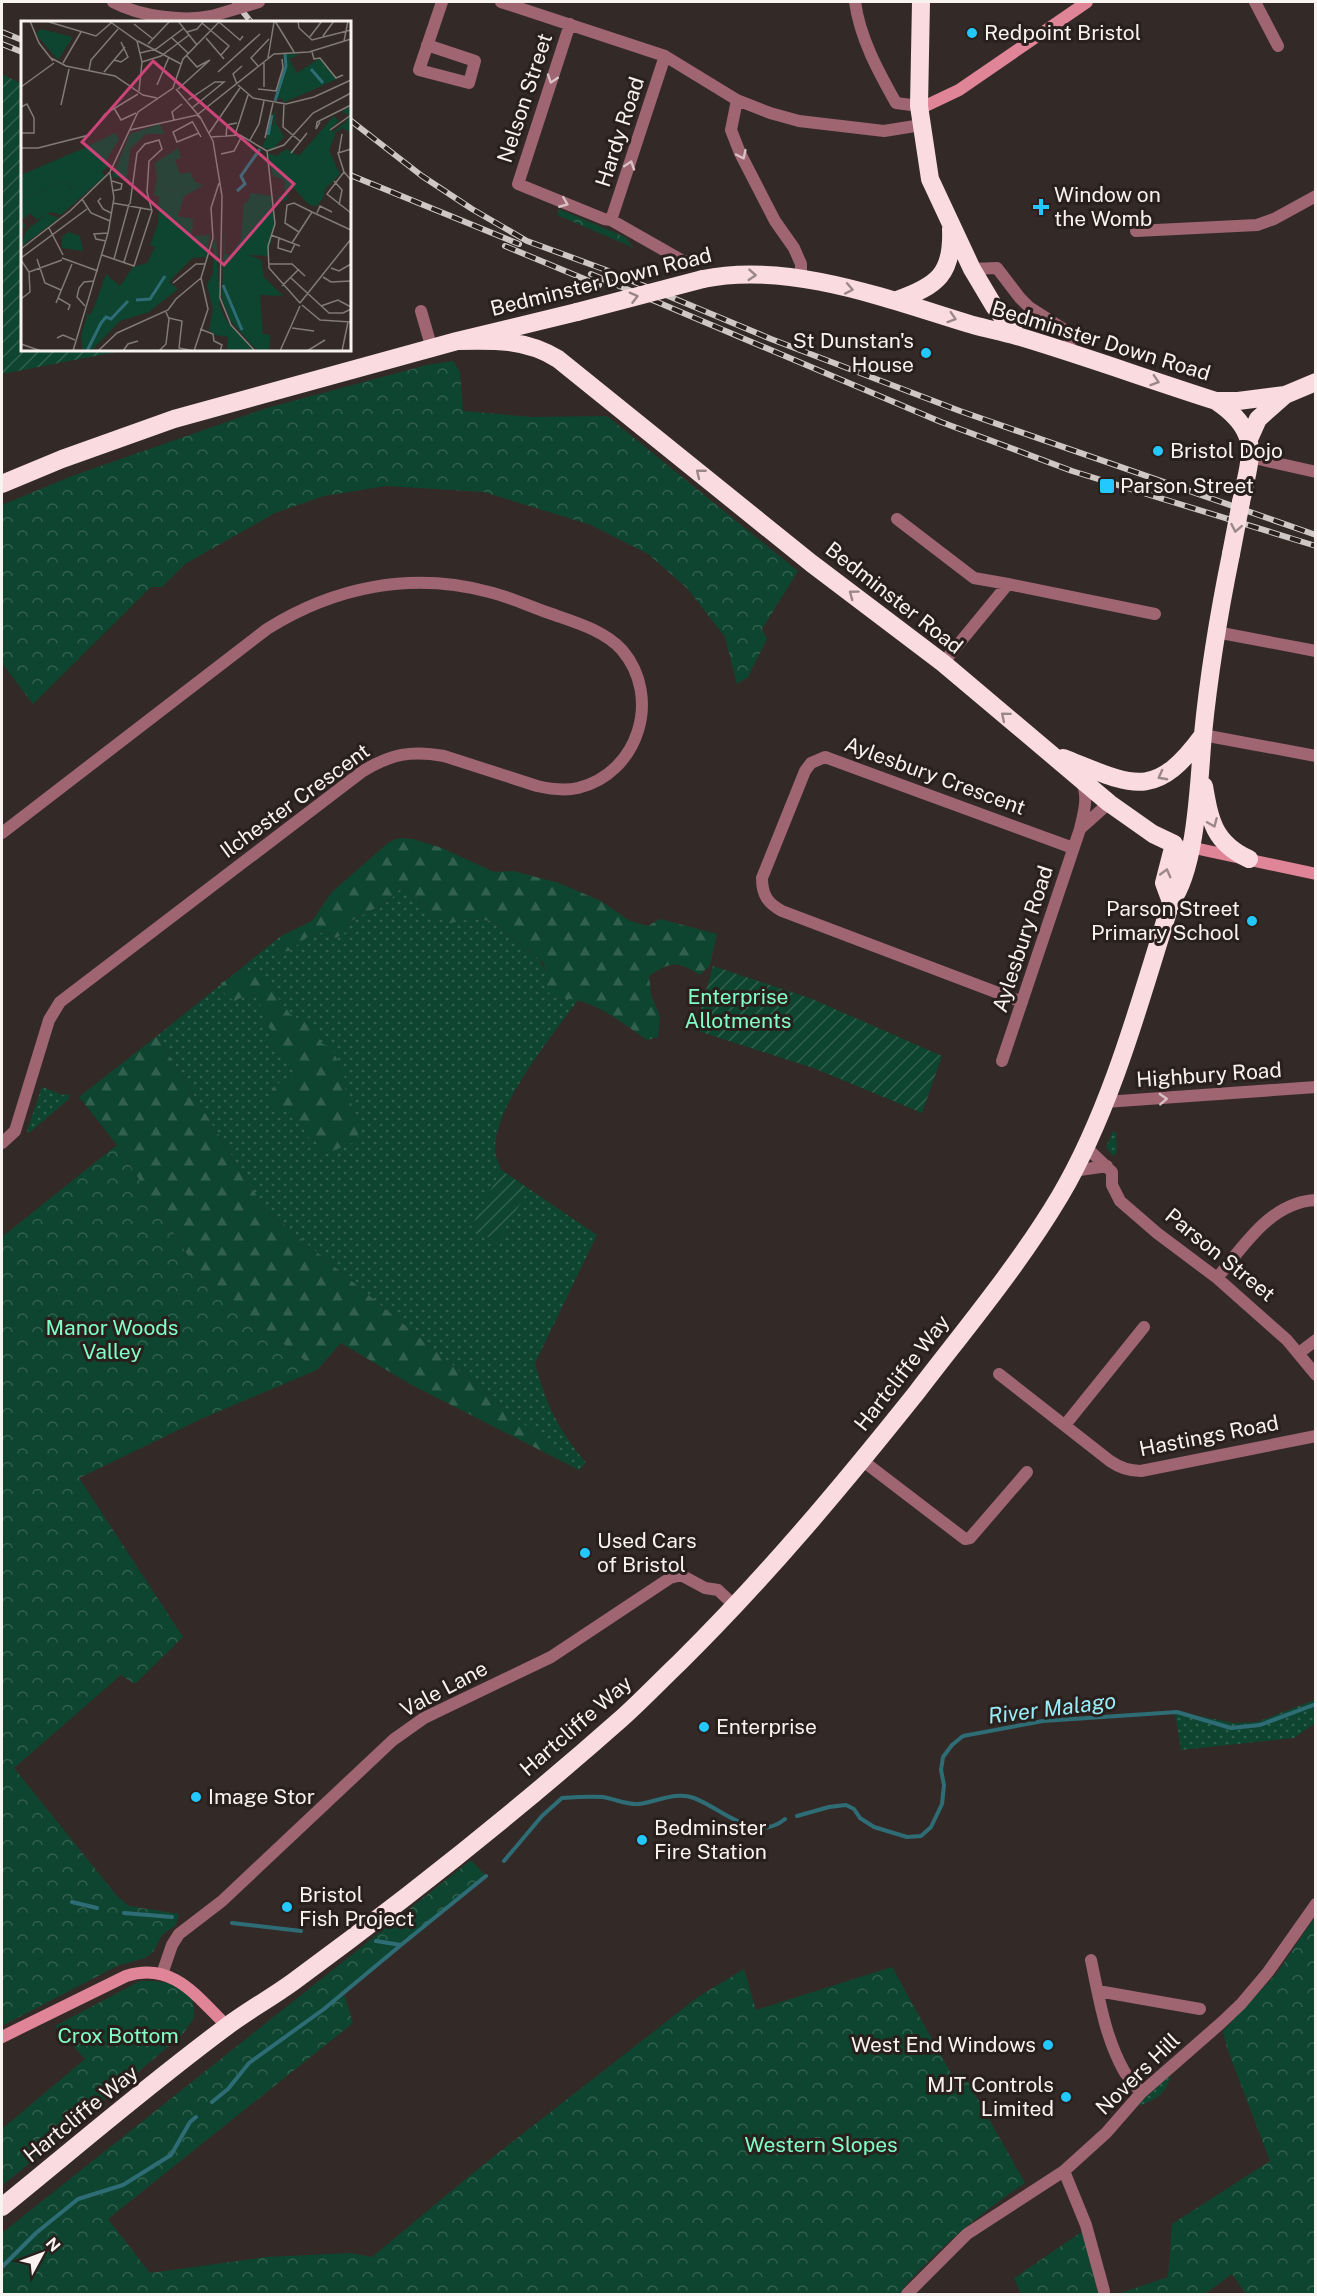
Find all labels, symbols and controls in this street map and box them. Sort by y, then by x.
place label: Redpoint Bristol [984,20,1141,45]
inset map [21,21,351,351]
marker: Redpoint Bristol [965,26,979,40]
street label: Nelson Street [492,30,557,166]
one-way arrow [547,73,559,84]
street label: Hardy Road [590,74,649,190]
one-way arrow [734,149,746,160]
one-way arrow [622,160,635,170]
place label: Window on the Womb [1054,182,1161,231]
one-way arrow [558,196,569,208]
marker: Window on the Womb [1032,198,1050,216]
street label: Bedminster Down Road [488,242,714,321]
one-way arrow [748,268,757,281]
one-way arrow [844,282,854,295]
one-way arrow [629,292,639,305]
street label: Bedminster Down Road [989,295,1214,386]
one-way arrow [947,311,957,323]
place label: St Dunstan's House [793,328,914,377]
marker: St Dunstan's House [919,346,933,360]
one-way arrow [1149,374,1160,386]
place label: Bristol Dojo [1170,438,1283,463]
marker: Bristol Dojo [1151,444,1165,458]
one-way arrow [696,469,707,480]
place label: Parson Street [1120,473,1254,498]
marker: Parson Street [1098,477,1116,495]
one-way arrow [1230,523,1243,533]
street label: Bedminster Road [821,536,968,659]
one-way arrow [848,591,859,602]
one-way arrow [1001,712,1012,723]
street label: Aylesbury Crescent [841,731,1029,820]
street label: Ilchester Crescent [215,738,374,863]
one-way arrow [1158,769,1168,780]
one-way arrow [1206,817,1218,828]
street label: Aylesbury Road [987,862,1058,1015]
one-way arrow [1159,869,1172,879]
place label: Parson Street Primary School [1091,896,1240,945]
marker: Parson Street Primary School [1245,914,1259,928]
park label: Enterprise Allotments [685,984,791,1033]
street label: Highbury Road [1135,1057,1283,1092]
one-way arrow [1158,1092,1167,1105]
street label: Parson Street [1160,1203,1280,1306]
street label: Hartcliffe Way [849,1310,955,1436]
park label: Manor Woods Valley [46,1315,178,1364]
street label: Hastings Road [1137,1410,1281,1461]
place label: Used Cars of Bristol [597,1528,697,1577]
marker: Used Cars of Bristol [578,1546,592,1560]
street label: Vale Lane [396,1655,492,1722]
street label: Hartcliffe Way [515,1670,637,1781]
water label: River Malago [986,1687,1118,1729]
place label: Enterprise [716,1714,817,1739]
marker: Enterprise [697,1720,711,1734]
place label: Image Stor [208,1784,315,1809]
marker: Image Stor [189,1790,203,1804]
place label: Bedminster Fire Station [654,1815,767,1864]
marker: Bedminster Fire Station [635,1833,649,1847]
place label: Bristol Fish Project [299,1882,414,1931]
marker: Bristol Fish Project [280,1900,294,1914]
park label: Crox Bottom [57,2023,179,2048]
street label: Novers Hill [1090,2027,1185,2120]
place label: West End Windows [851,2032,1036,2057]
marker: West End Windows [1041,2038,1055,2052]
street label: Hartcliffe Way [18,2060,143,2167]
place label: MJT Controls Limited [927,2072,1054,2121]
marker: MJT Controls Limited [1059,2090,1073,2104]
park label: Western Slopes [744,2132,898,2157]
north arrow [12,2224,72,2284]
text: N [42,2234,64,2255]

